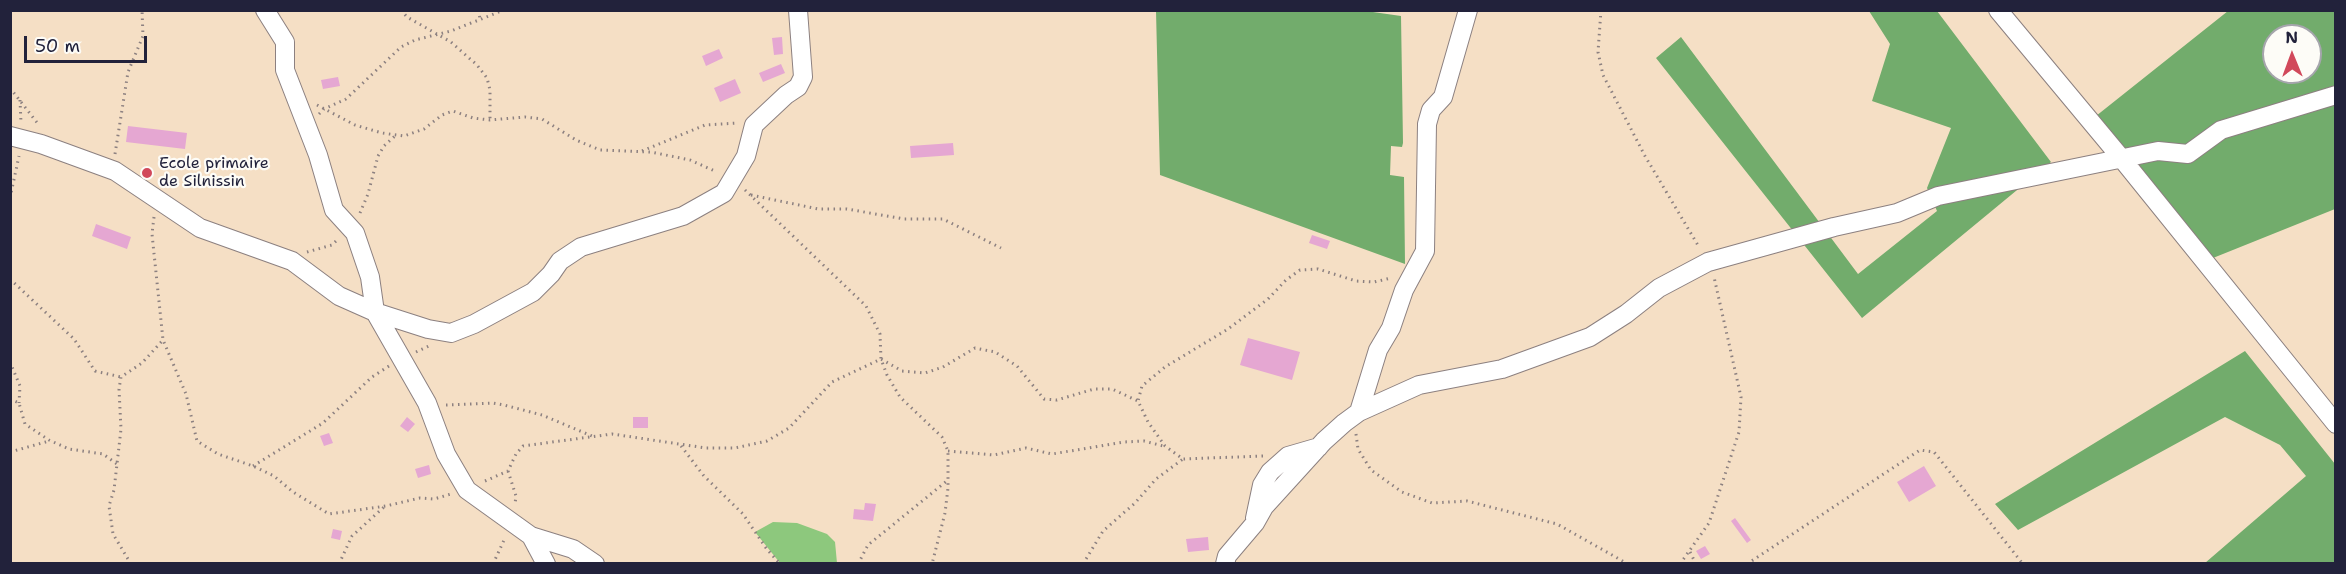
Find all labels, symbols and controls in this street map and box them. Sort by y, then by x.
scale bar [27,24,150,62]
north arrow [2262,24,2322,84]
text: N [2285,27,2298,48]
text: 50 m [35,34,80,58]
place label: Ecole primaire de Silnissin [159,154,269,192]
marker: Ecole primaire de Silnissin [140,166,154,180]

